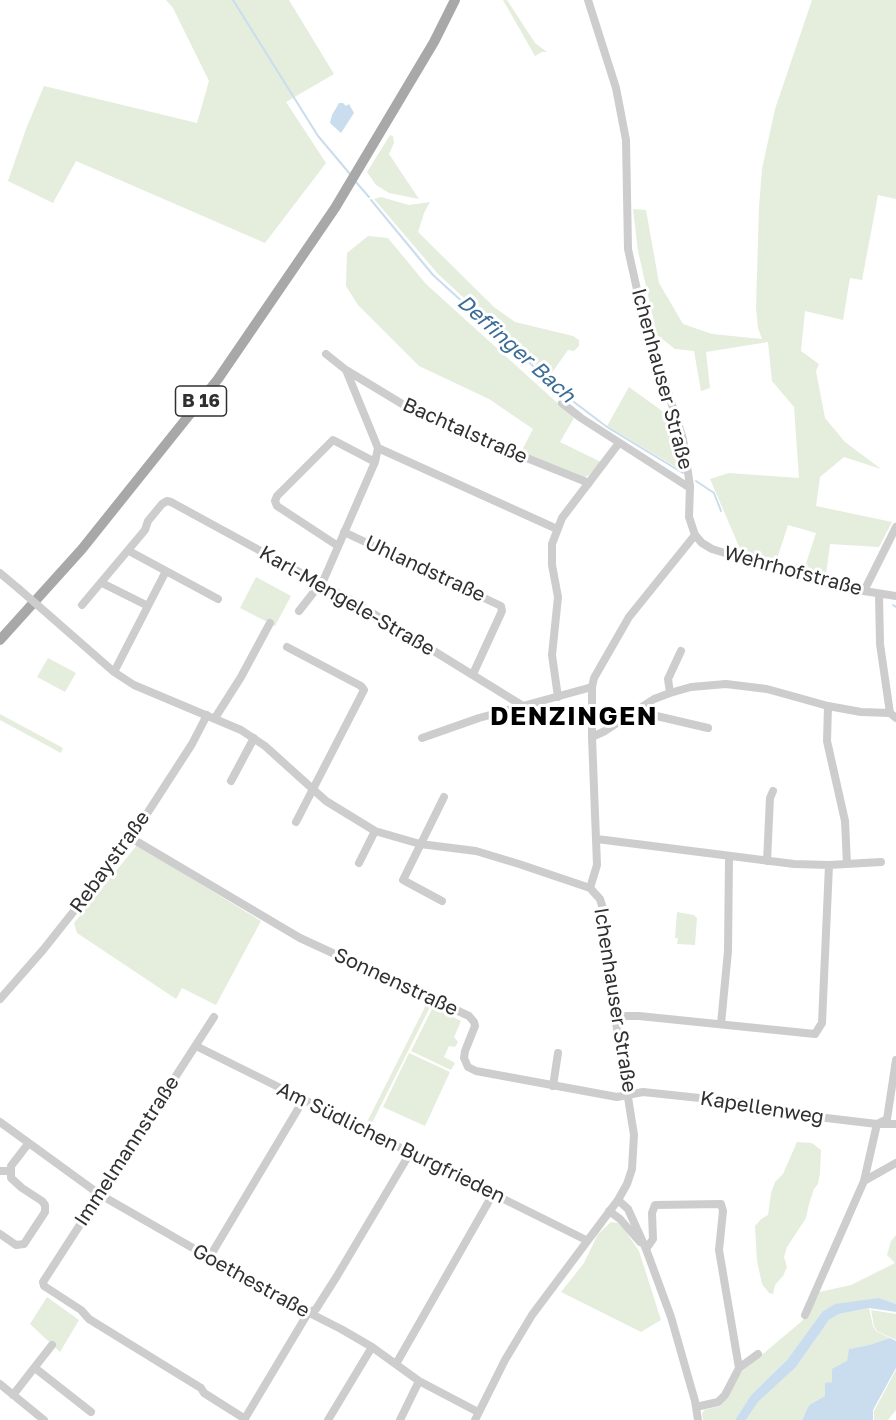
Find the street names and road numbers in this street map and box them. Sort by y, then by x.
street label: Ichenhauser Straße [626,286,698,472]
road number: B 16 [176,386,226,416]
street label: Bachtalstraße [399,393,531,469]
street label: Uhlandstraße [361,531,489,607]
street label: Karl-Mengele-Straße [255,541,439,661]
street label: Wehrhofstraße [721,541,865,601]
street label: Rebaystraße [65,806,155,918]
street label: Ichenhauser Straße [589,906,641,1094]
street label: Sonnenstraße [330,943,462,1021]
street label: Immelmannstraße [70,1072,184,1230]
street label: Am Südlichen Burgfrieden [273,1077,509,1209]
street label: Kapellenweg [698,1086,826,1130]
street label: Goethestraße [188,1239,314,1323]

